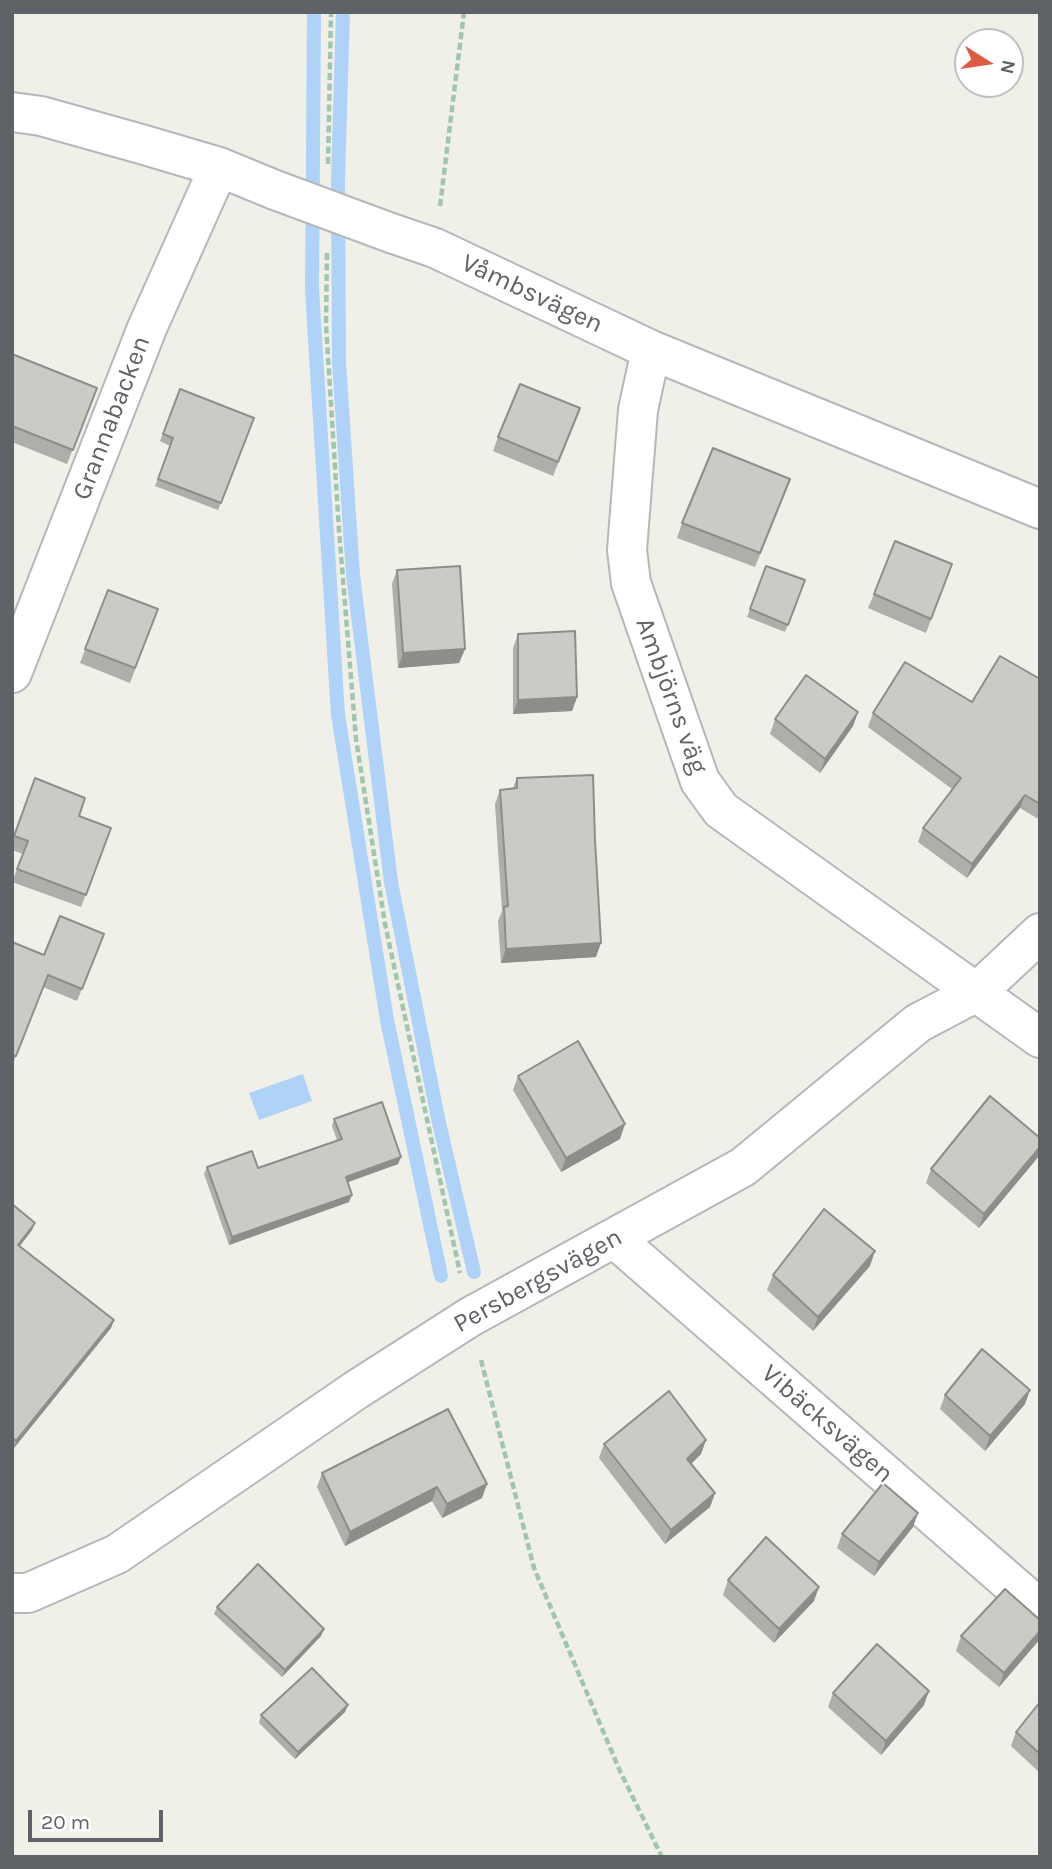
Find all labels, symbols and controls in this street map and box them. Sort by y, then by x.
north arrow [954,28,1024,98]
text: N [995,58,1020,76]
street label: Våmbsvägen [456,248,608,340]
street label: Grannabacken [66,332,158,504]
street label: Ambjörns väg [628,614,714,778]
street label: Persbergsvägen [448,1222,628,1340]
street label: Vibäcksvägen [755,1358,899,1490]
scale bar [32,1796,166,1840]
text: 20 m [41,1810,90,1834]

